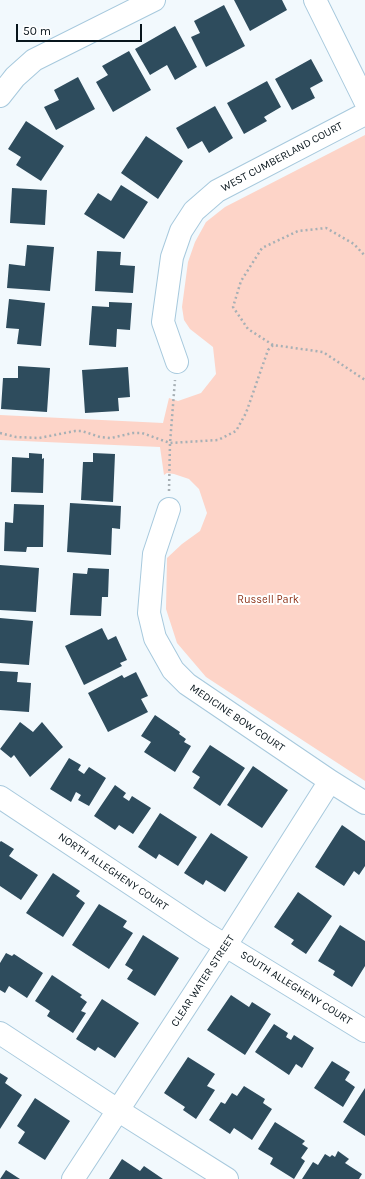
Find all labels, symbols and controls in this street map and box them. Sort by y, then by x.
scale bar [18,16,144,42]
text: 50 m [23,24,51,38]
street label: WEST CUMBERLAND COURT [219,119,345,195]
park label: Russell Park [237,593,299,607]
street label: MEDICINE BOW COURT [187,681,287,755]
street label: NORTH ALLEGHENY COURT [56,830,170,914]
street label: CLEAR WATER STREET [168,933,238,1029]
street label: SOUTH ALLEGHENY COURT [238,948,354,1028]

